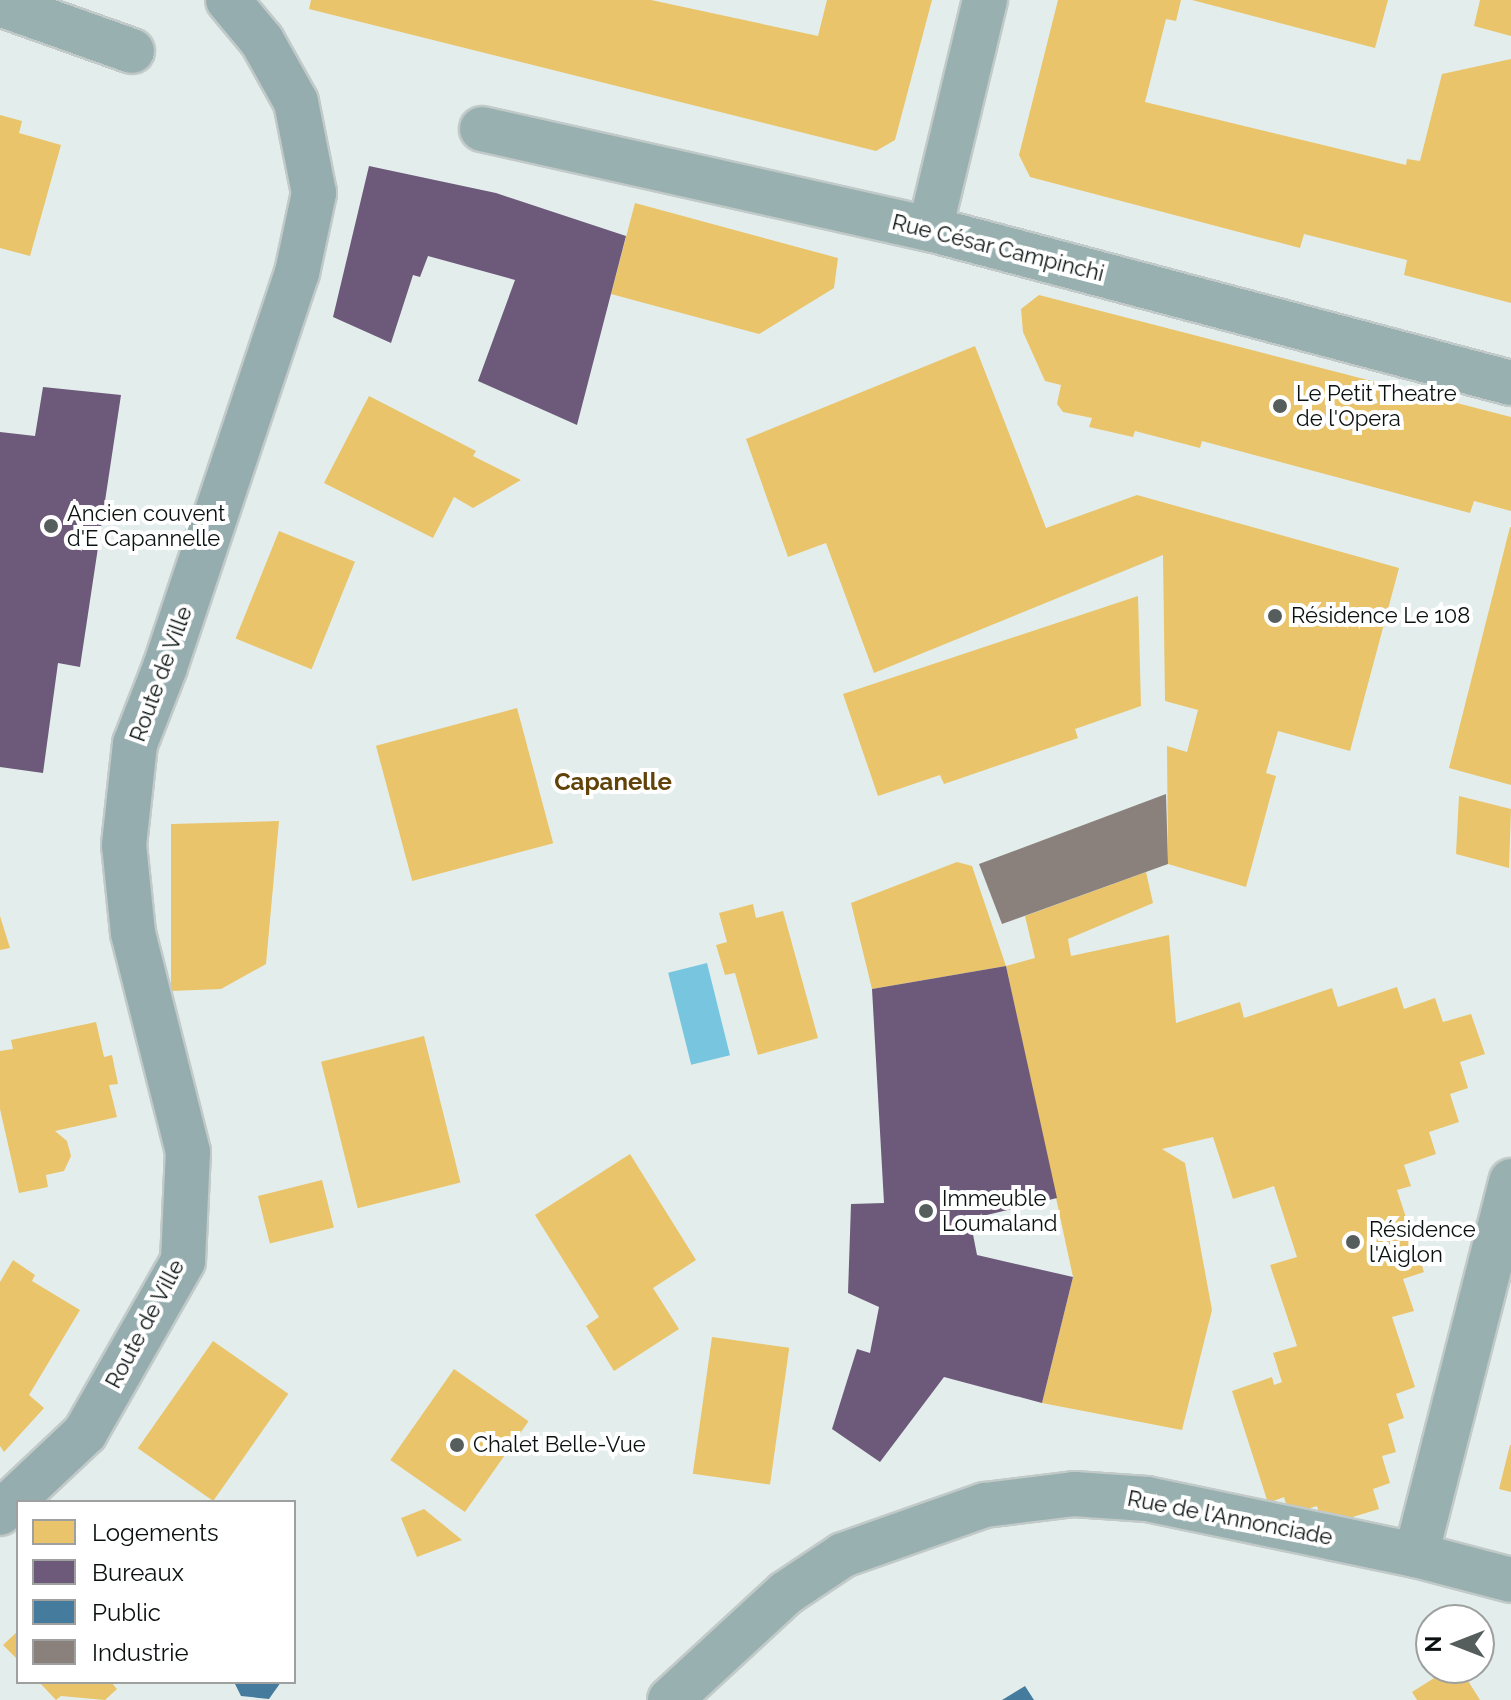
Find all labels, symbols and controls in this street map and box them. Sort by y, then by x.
street label: Rue César Campinchi [889,209,1107,287]
place label: Le Petit Theatre de l'Opera [1296,380,1457,432]
marker: Le Petit Theatre de l'Opera [1271,397,1289,415]
place label: Ancien couvent d'E Capannelle [67,500,225,552]
marker: Ancien couvent d'E Capannelle [42,517,60,535]
street label: Route de Ville [124,602,198,746]
place label: Résidence Le 108 [1291,603,1470,629]
marker: Résidence Le 108 [1266,607,1284,625]
district label: Capanelle [554,768,672,796]
place label: Immeuble Loumaland [942,1185,1057,1236]
marker: Immeuble Loumaland [917,1202,935,1220]
place label: Résidence l'Aiglon [1369,1216,1476,1268]
marker: Résidence l'Aiglon [1344,1233,1362,1251]
street label: Route de Ville [100,1255,190,1393]
place label: Chalet Belle-Vue [473,1432,646,1458]
marker: Chalet Belle-Vue [448,1436,466,1454]
street label: Rue de l'Annonciade [1125,1485,1335,1551]
legend [16,1500,296,1684]
text: Logements [92,1518,219,1547]
text: Bureaux [92,1558,184,1587]
text: Public [92,1598,161,1627]
north arrow [1415,1604,1495,1684]
text: N [1420,1636,1446,1652]
text: Industrie [92,1638,189,1667]

